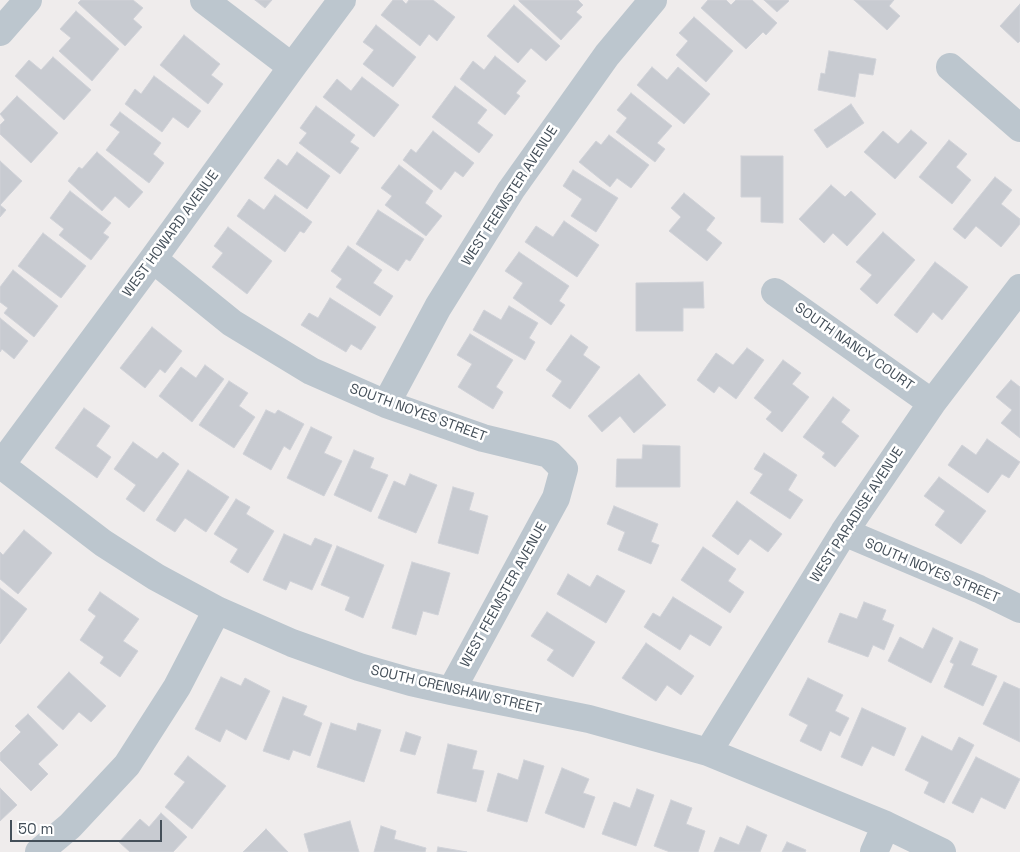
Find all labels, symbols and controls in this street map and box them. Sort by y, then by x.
street label: WEST FEEMSTER AVENUE [458,123,562,269]
street label: WEST HOWARD AVENUE [119,168,223,300]
street label: SOUTH NANCY COURT [791,300,917,394]
street label: SOUTH NOYES STREET [347,380,489,446]
street label: WEST PARADISE AVENUE [807,444,907,586]
street label: WEST FEEMSTER AVENUE [457,519,551,671]
street label: SOUTH NOYES STREET [862,535,1002,607]
street label: SOUTH CRENSHAW STREET [369,662,543,718]
scale bar [12,810,165,842]
text: 50 m [18,819,53,838]

